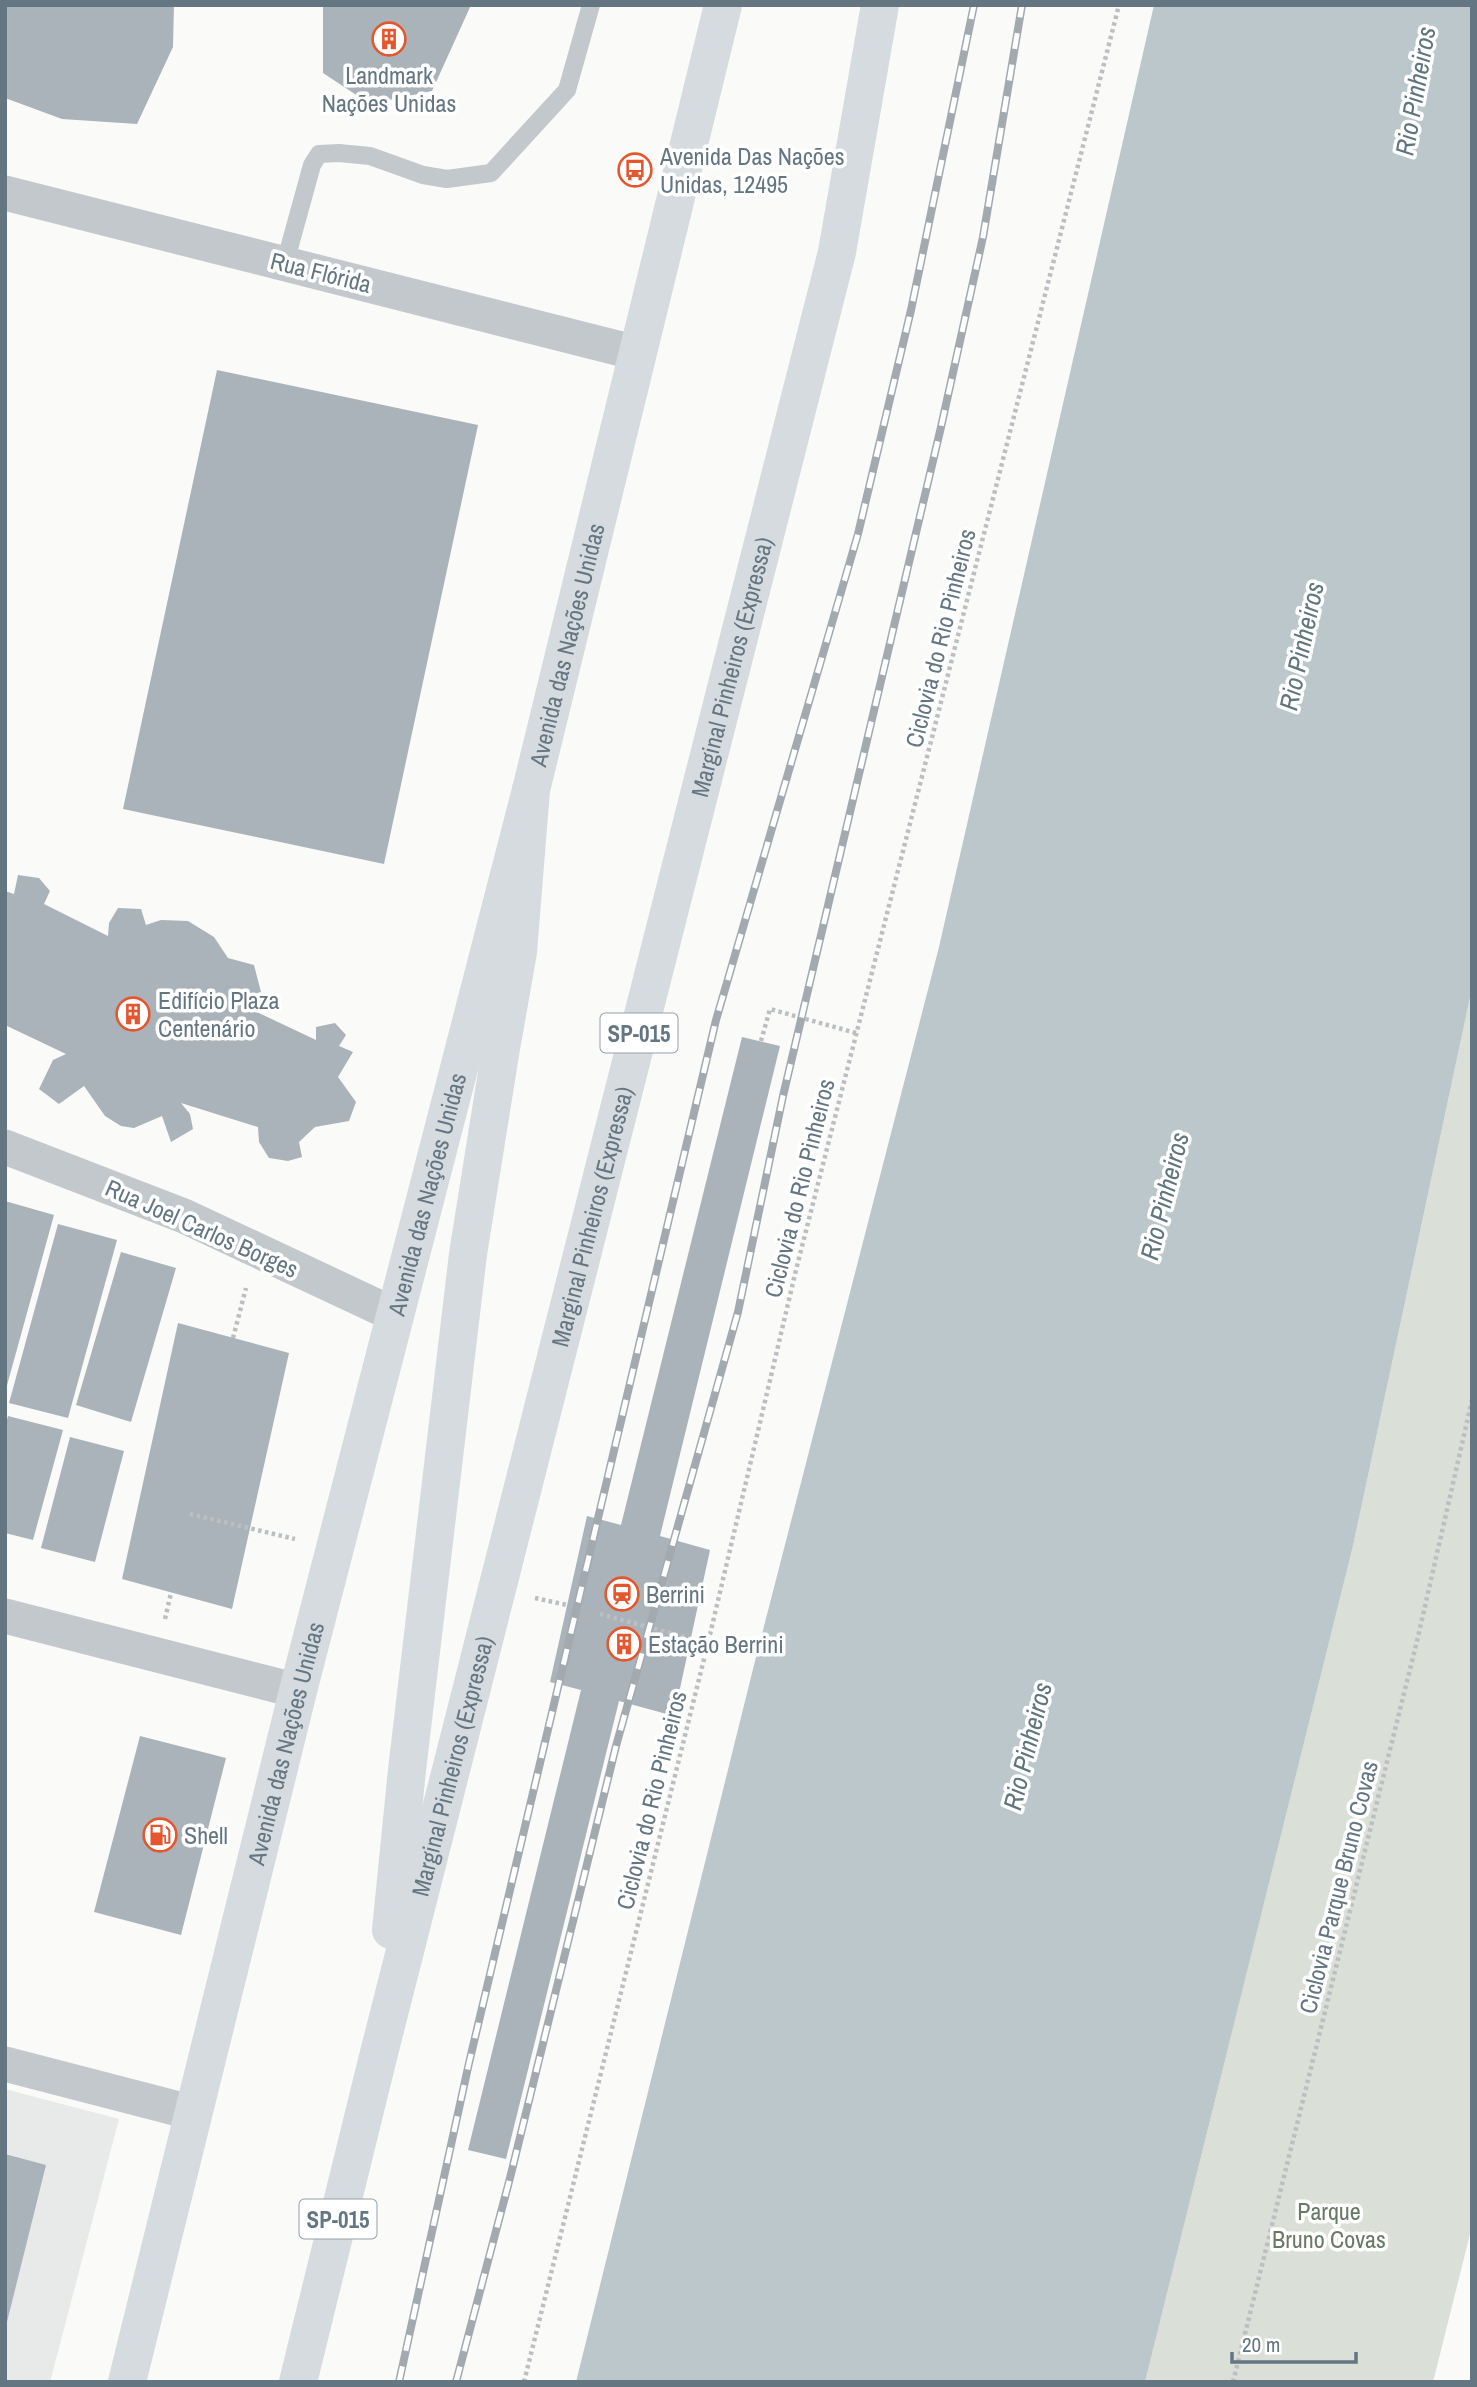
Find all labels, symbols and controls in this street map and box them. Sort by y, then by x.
building icon: Landmark Nações Unidas [370,20,408,58]
water label: Rio Pinheiros [1386,24,1444,158]
place label: Landmark Nações Unidas [322,59,456,119]
place label: Avenida Das Nações Unidas, 12495 [659,140,845,200]
bus stop icon: Avenida Das Nações Unidas, 12495 [616,151,654,189]
street label: Rua Flórida [267,244,375,300]
street label: Avenida das Nações Unidas [521,520,612,771]
street label: Ciclovia do Rio Pinheiros [897,525,983,751]
street label: Marginal Pinheiros (Expressa) [683,534,780,800]
water label: Rio Pinheiros [1270,579,1332,713]
place label: Edifício Plaza Centenário [158,984,279,1044]
building icon: Edifício Plaza Centenário [114,995,152,1033]
road number: SP-015 [600,1014,678,1052]
street label: Avenida das Nações Unidas [380,1069,473,1320]
street label: Ciclovia do Rio Pinheiros [756,1075,842,1301]
street label: Marginal Pinheiros (Expressa) [543,1083,640,1350]
water label: Rio Pinheiros [1131,1129,1197,1263]
street label: Rua Joel Carlos Borges [101,1171,303,1285]
station icon: Berrini [603,1575,641,1613]
place label: Berrini [646,1578,705,1610]
street label: Avenida das Nações Unidas [239,1618,331,1869]
building icon: Estação Berrini [605,1625,643,1663]
place label: Estação Berrini [648,1628,784,1660]
street label: Marginal Pinheiros (Expressa) [404,1633,500,1899]
water label: Rio Pinheiros [994,1679,1060,1813]
street label: Ciclovia do Rio Pinheiros [608,1687,694,1913]
street label: Ciclovia Parque Bruno Covas [1291,1757,1385,2017]
fuel station icon: Shell [141,1816,179,1854]
place label: Shell [184,1819,228,1851]
park label: Parque Bruno Covas [1272,2195,1386,2255]
road number: SP-015 [300,2200,376,2238]
scale bar [1232,2320,1356,2364]
text: 20 m [1242,2330,1280,2359]

